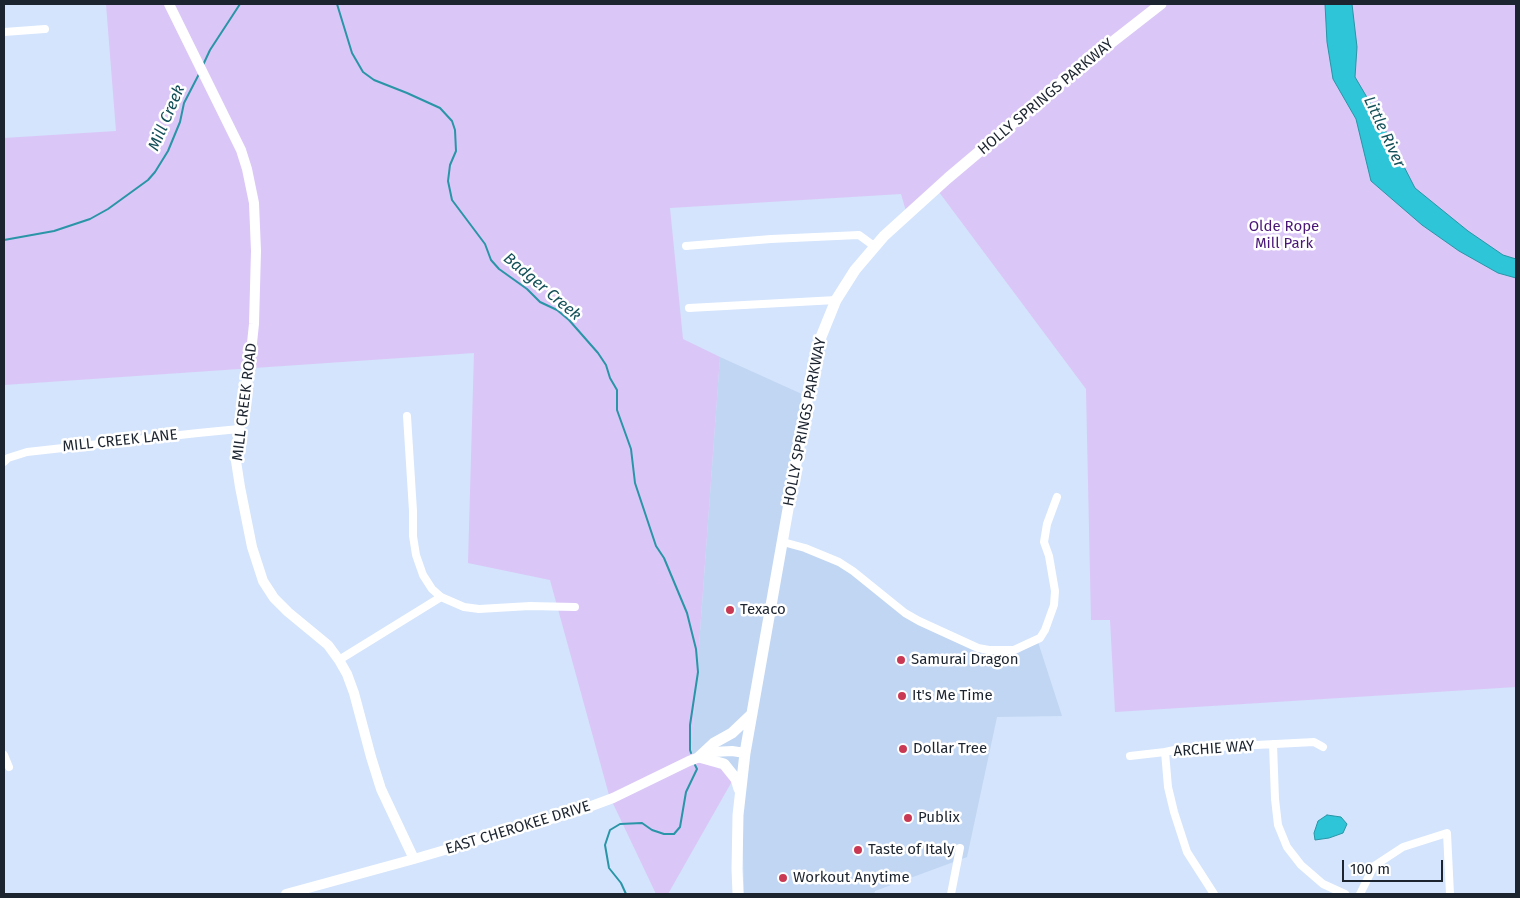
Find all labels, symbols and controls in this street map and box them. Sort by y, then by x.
street label: HOLLY SPRINGS PARKWAY [975,35,1117,159]
water label: Mill Creek [145,82,189,154]
water label: Little River [1359,93,1409,171]
park label: Olde Rope Mill Park [1249,218,1319,253]
water label: Badger Creek [499,249,585,325]
street label: HOLLY SPRINGS PARKWAY [780,336,830,508]
street label: MILL CREEK ROAD [229,342,261,462]
street label: MILL CREEK LANE [62,426,178,456]
place label: Texaco [740,601,786,619]
marker: Texaco [724,604,736,616]
place label: Samurai Dragon [911,651,1019,669]
marker: Samurai Dragon [895,654,907,666]
place label: It's Me Time [912,687,993,705]
marker: It's Me Time [896,690,908,702]
street label: ARCHIE WAY [1173,737,1255,761]
place label: Dollar Tree [913,740,987,758]
marker: Dollar Tree [897,743,909,755]
street label: EAST CHEROKEE DRIVE [443,797,593,859]
place label: Publix [918,809,960,827]
marker: Publix [902,812,914,824]
place label: Taste of Italy [868,841,954,859]
marker: Taste of Italy [852,844,864,856]
scale bar [1345,850,1446,882]
text: 100 m [1350,860,1390,878]
place label: Workout Anytime [793,869,910,887]
marker: Workout Anytime [777,872,789,884]

